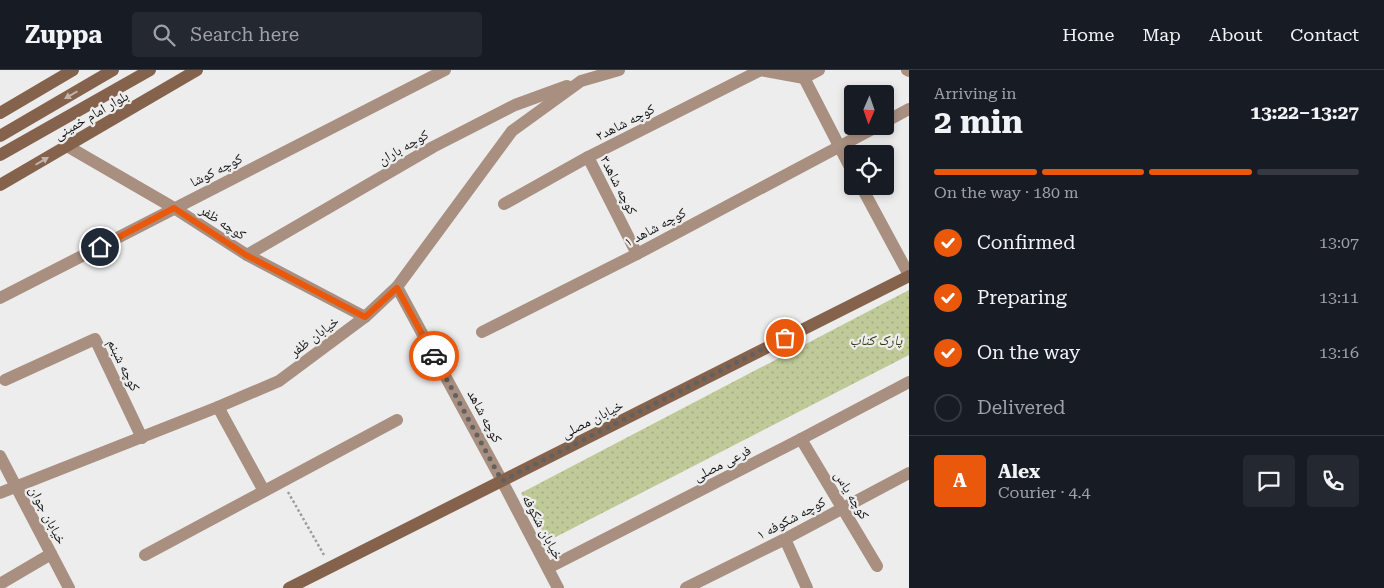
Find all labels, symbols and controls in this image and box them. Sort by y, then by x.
search box [132,12,482,57]
text: Zuppa [25,21,102,49]
icon: search [150,21,178,49]
text: Search here [190,23,299,46]
text: Home [1062,24,1114,45]
text: Map [1142,24,1181,45]
text: About [1209,24,1262,45]
text: Contact [1290,24,1359,45]
text: Arriving in [934,84,1017,103]
north arrow [844,85,894,135]
map controls [844,85,894,195]
street label: بلوار امام خمینی [51,87,132,144]
one-way arrow [64,90,77,99]
street label: کوچه شاهد۲ [593,100,658,145]
text: 13:22–13:27 [1250,101,1359,124]
text: 2 min [934,103,1023,141]
street label: کوچه باران [375,126,432,169]
button: locate [844,145,894,195]
street label: کوچه کوشا [187,150,245,191]
street label: کوچه شاهد۳ [596,153,641,218]
one-way arrow [36,156,49,165]
text: On the way · 180 m [934,183,1079,202]
street label: کوچه ظفر [196,201,249,244]
street label: کوچه شاهد ۱ [621,204,689,251]
pin [79,226,121,268]
icon: check [934,229,962,257]
text: Confirmed [977,231,1075,254]
icon: home [86,233,114,261]
text: 13:07 [1319,233,1359,252]
icon: check [934,284,962,312]
text: Preparing [977,286,1067,309]
text: 13:11 [1319,288,1359,307]
street label: خیابان ظفر [286,312,342,361]
pin [764,317,806,359]
icon: bag [771,324,799,352]
courier [409,331,459,381]
park label: پارک کتاب [850,332,902,349]
street label: کوچه شبنم [103,336,144,395]
icon: check [934,339,962,367]
text: On the way [977,341,1080,364]
icon: car [420,342,448,370]
text: 13:16 [1319,343,1359,362]
street label: کوچه شاهد [464,387,506,446]
text: Delivered [977,396,1065,419]
street label: خیابان مصلی [559,397,626,442]
street label: فرعی مصلی [691,442,754,485]
button: chat [1243,455,1295,507]
button: phone [1307,455,1359,507]
text: Alex [998,460,1040,483]
street label: کوچه یاس [830,468,873,523]
text: A [953,469,967,492]
street label: خیابان جوان [25,483,70,547]
text: Courier · 4.4 [998,483,1091,502]
street label: خیابان شکوفه [518,492,567,563]
street label: کوچه شکوفه ۱ [754,493,829,544]

